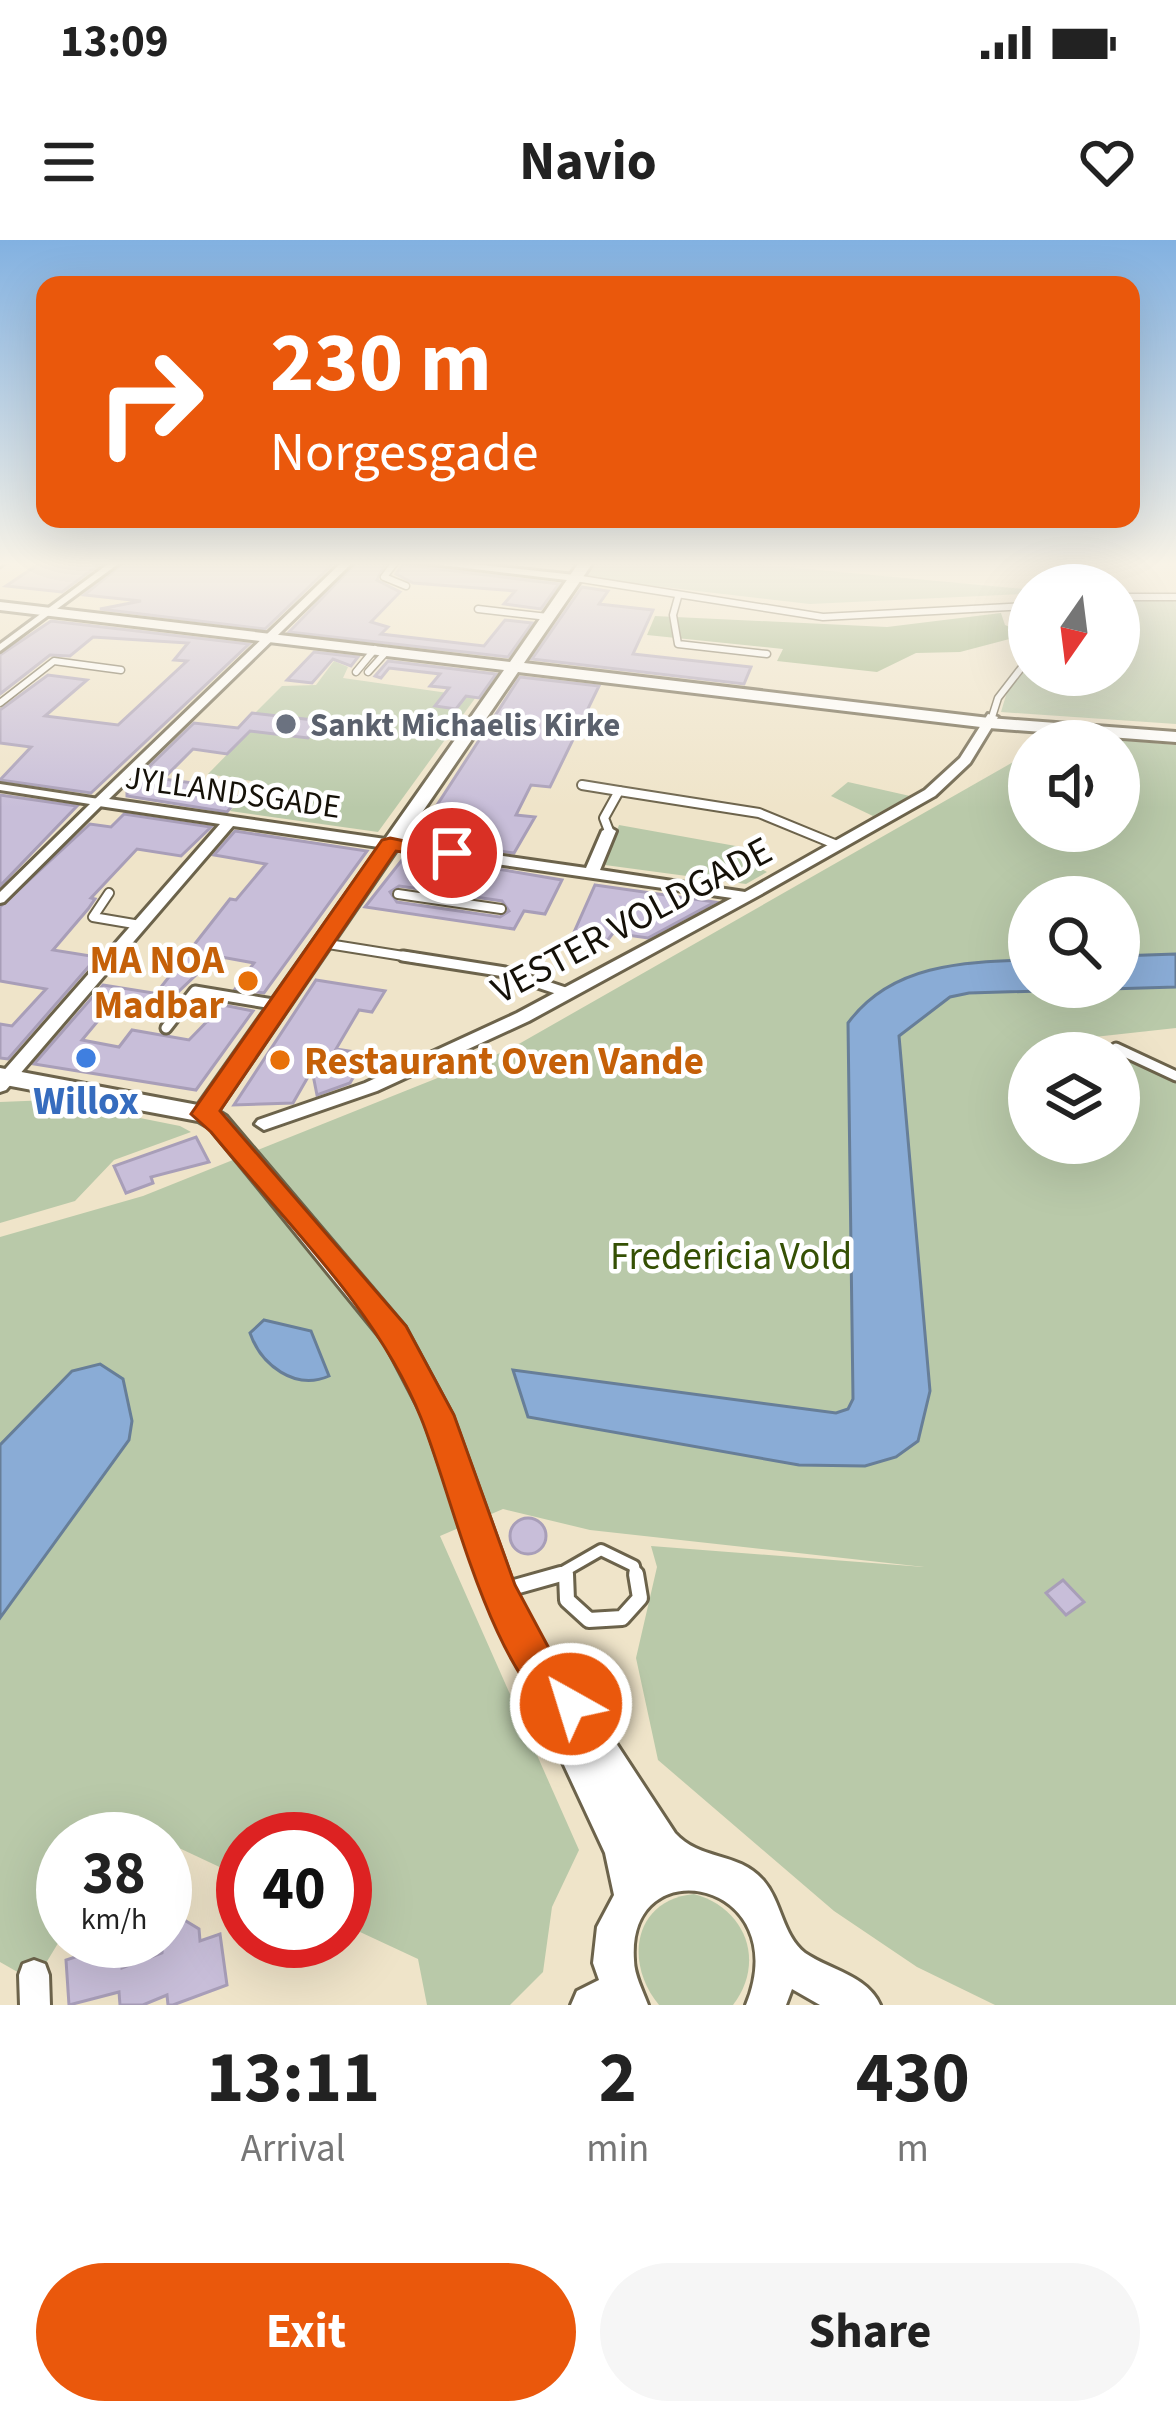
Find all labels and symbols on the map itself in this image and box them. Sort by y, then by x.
north arrow [1008,564,1140,696]
place label: Sankt Michaelis Kirke [310,702,620,749]
marker: Sankt Michaelis Kirke [273,711,299,737]
street label: JYLLANDSGADE [122,754,343,831]
pin [401,802,503,904]
street label: VESTER VOLDGADE [482,823,782,1018]
place label: MA NOA Madbar [90,933,225,1034]
marker: MA NOA Madbar [235,968,261,994]
place label: Restaurant Oven Vande [304,1034,704,1090]
marker: Willox [73,1045,99,1071]
marker: Restaurant Oven Vande [267,1047,293,1073]
place label: Willox [33,1074,139,1130]
park label: Fredericia Vold [610,1229,852,1285]
position arrow [508,1641,634,1767]
speed limit sign: 40 [216,1812,372,1968]

